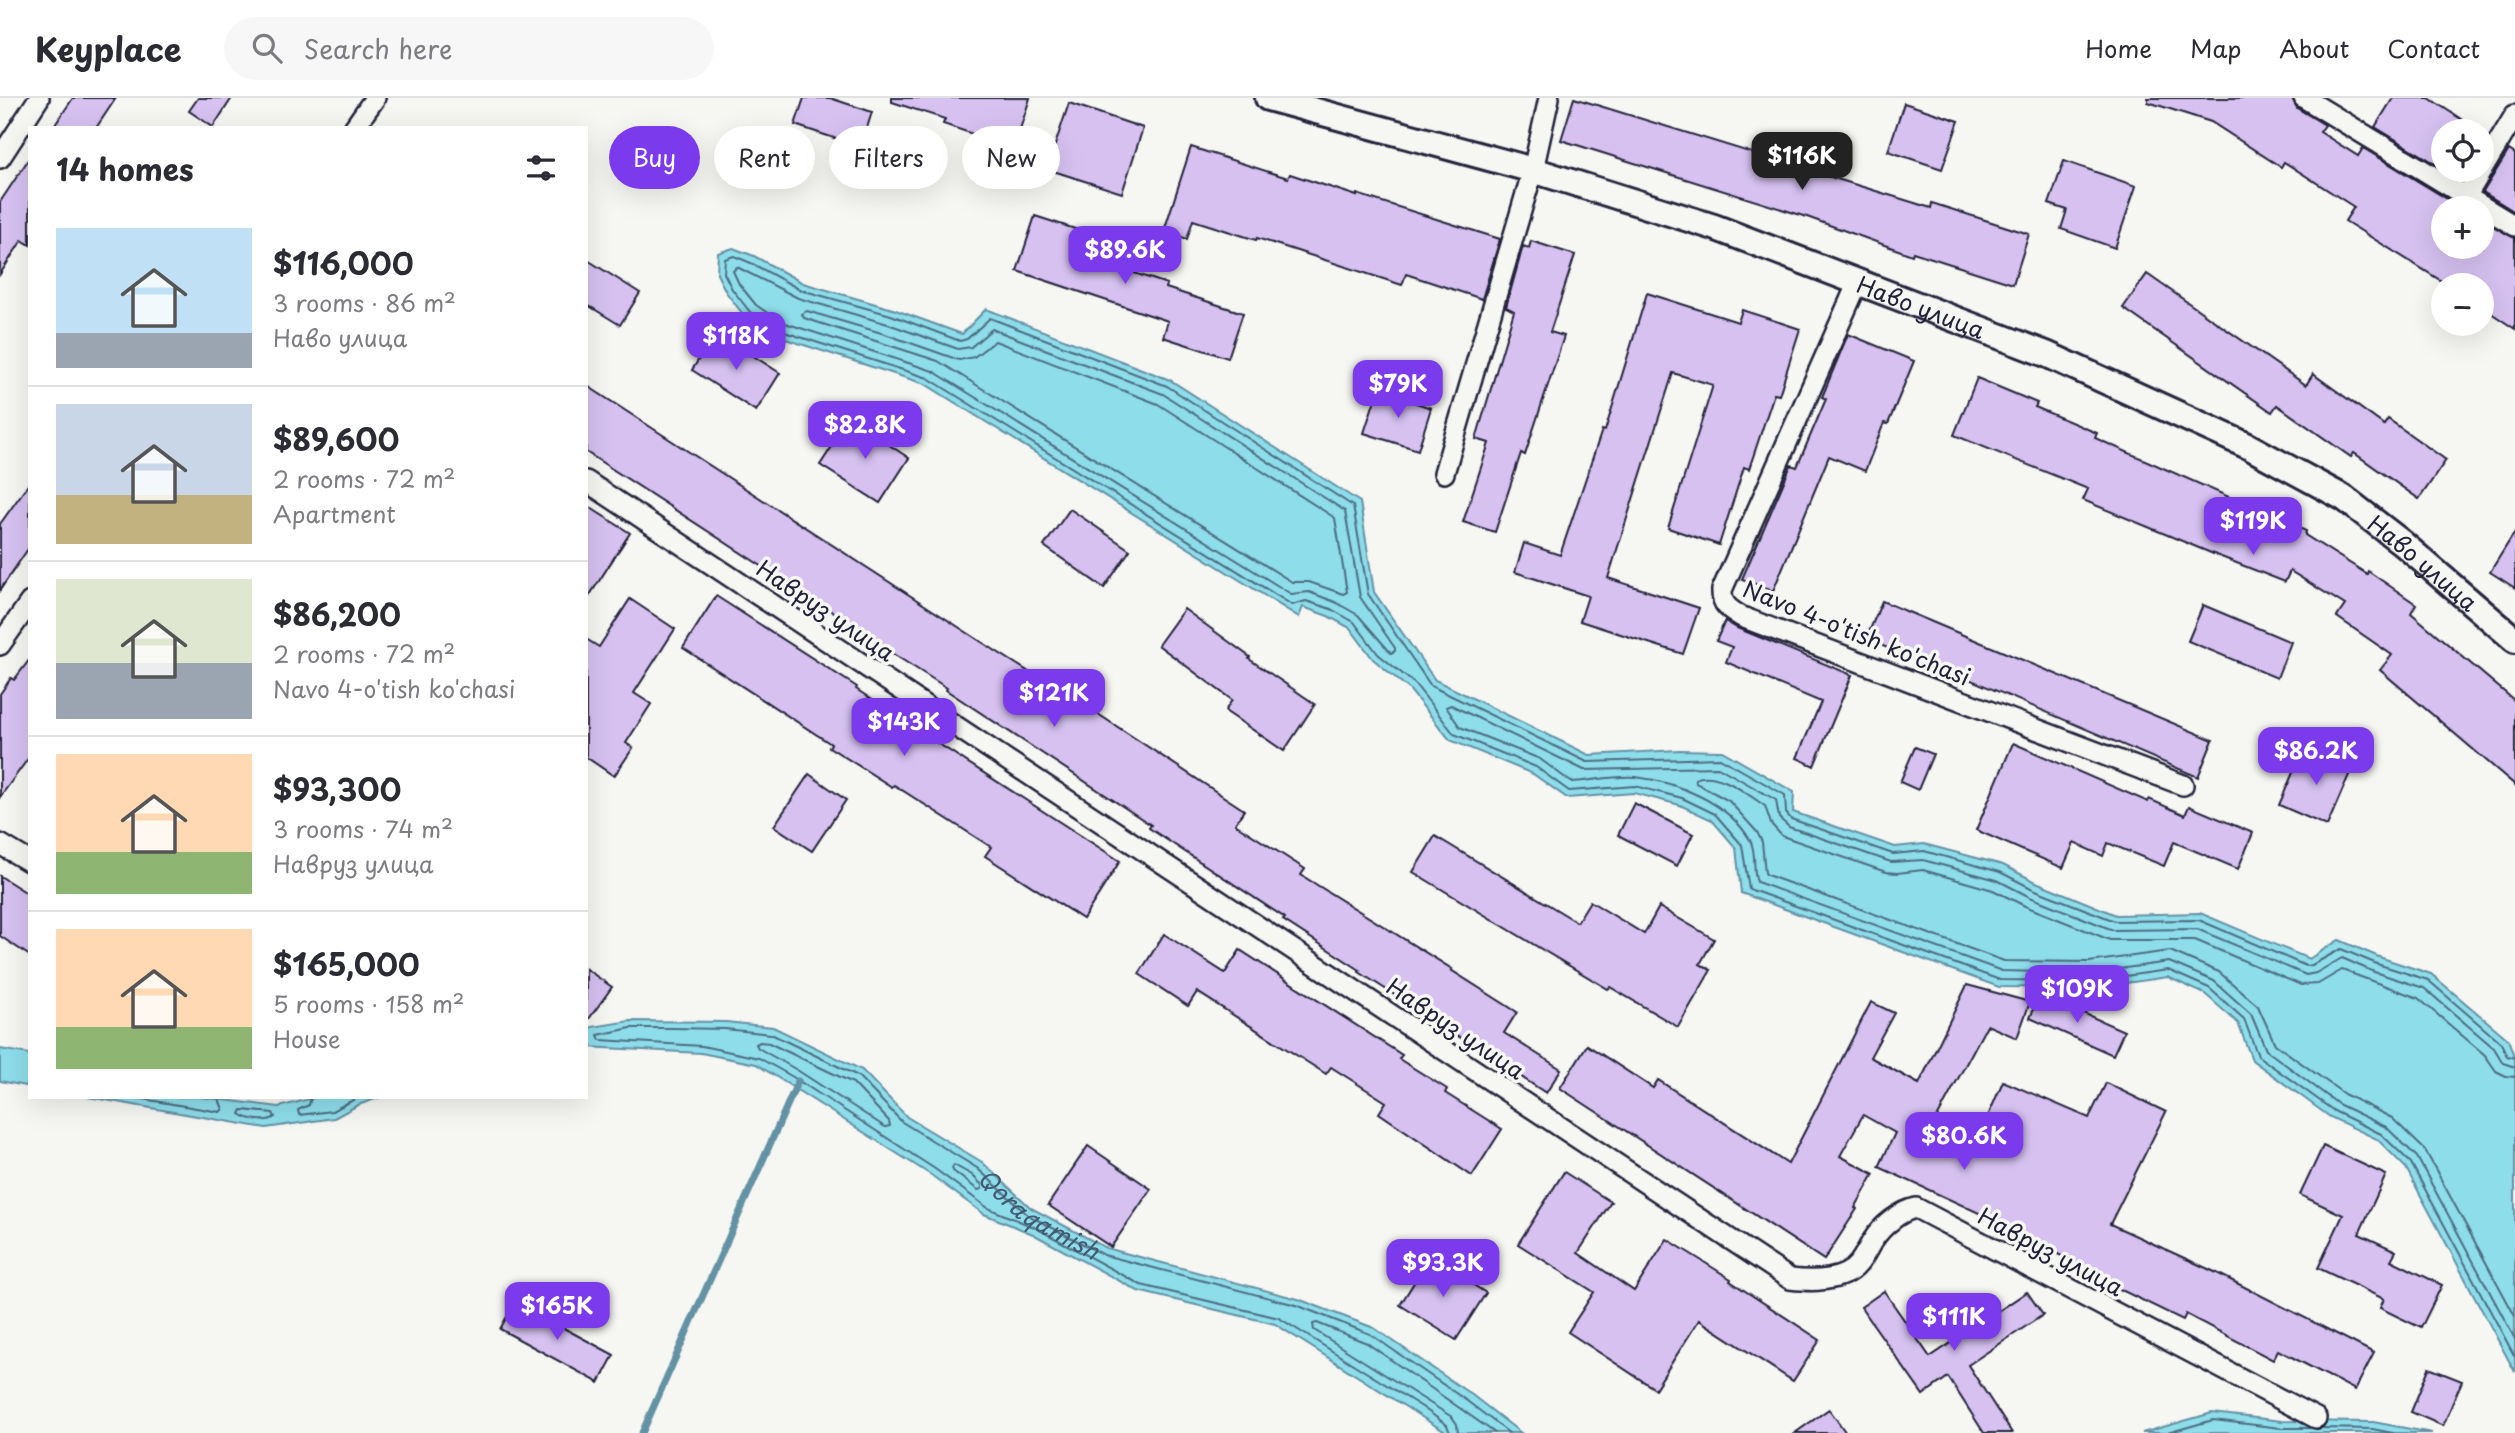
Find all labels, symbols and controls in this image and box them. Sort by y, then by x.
search box [224,17,714,80]
text: Keyplace [35,23,182,73]
icon: search [248,29,286,67]
text: Search here [304,29,452,68]
text: Home [2085,30,2152,66]
text: Map [2190,30,2241,66]
text: About [2279,30,2349,66]
text: Contact [2387,30,2480,66]
map controls [2431,119,2494,336]
button: locate [2431,119,2494,182]
chip: Buy [609,126,700,189]
chip: Rent [714,126,815,189]
chip: Filters [829,126,948,189]
chip: New [962,126,1060,189]
pin: $116K [1753,132,1851,192]
text: $116K [1768,137,1836,172]
text: 14 homes [56,146,194,191]
icon: filters [522,149,560,187]
button: + [2431,196,2494,259]
pin: $89.6K [1068,226,1182,286]
text: $89.6K [1084,231,1166,266]
text: $116,000 [273,240,414,285]
icon: home [112,256,196,340]
street label: Наво улица [1852,266,1990,347]
button: − [2431,273,2494,336]
text: 3 rooms · 86 m² [273,285,456,320]
pin: $118K [687,313,785,372]
text: $118K [702,317,770,352]
text: Наво улица [273,320,407,355]
pin: $79K [1357,360,1439,420]
text: $79K [1369,365,1427,400]
pin: $82.8K [808,402,922,461]
text: $82.8K [824,406,906,441]
text: $89,600 [273,416,399,461]
icon: home [112,432,196,516]
text: 2 rooms · 72 m² [273,461,455,496]
text: Apartment [273,496,396,531]
pin: $119K [2204,498,2302,557]
text: $119K [2220,502,2286,537]
street label: Наво улица [2361,505,2486,619]
street label: Навруз улица [750,551,903,670]
street label: Navo 4-o'tish ko'chasi [1738,570,1976,694]
text: $86,200 [273,591,401,636]
icon: home [112,607,196,691]
text: 2 rooms · 72 m² [273,636,455,671]
pin: $121K [1005,670,1103,729]
text: Navo 4-o'tish ko'chasi [273,671,515,706]
text: $121K [1019,674,1089,709]
pin: $143K [855,698,953,758]
text: $143K [868,703,940,738]
pin: $86.2K [2259,728,2373,787]
text: $86.2K [2274,732,2358,767]
text: $93,300 [273,766,401,811]
icon: home [112,782,196,866]
text: 3 rooms · 74 m² [273,811,453,846]
text: Навруз улица [273,846,433,881]
text: $165,000 [273,941,420,986]
icon: home [112,957,196,1041]
pin: $109K [2028,965,2126,1025]
street label: Навруз улица [1380,969,1533,1088]
text: $109K [2041,970,2113,1005]
text: 5 rooms · 158 m² [273,986,465,1021]
text: House [273,1021,340,1056]
pin: $80.6K [1907,1112,2021,1172]
text: $80.6K [1921,1117,2007,1152]
water label: Qoraqamish [970,1160,1107,1268]
street label: Навруз улица [1972,1198,2130,1304]
pin: $93.3K [1386,1240,1500,1299]
text: $93.3K [1402,1244,1484,1279]
pin: $165K [508,1282,606,1342]
text: $165K [521,1287,593,1322]
pin: $111K [1905,1294,2003,1353]
text: $111K [1922,1298,1986,1333]

